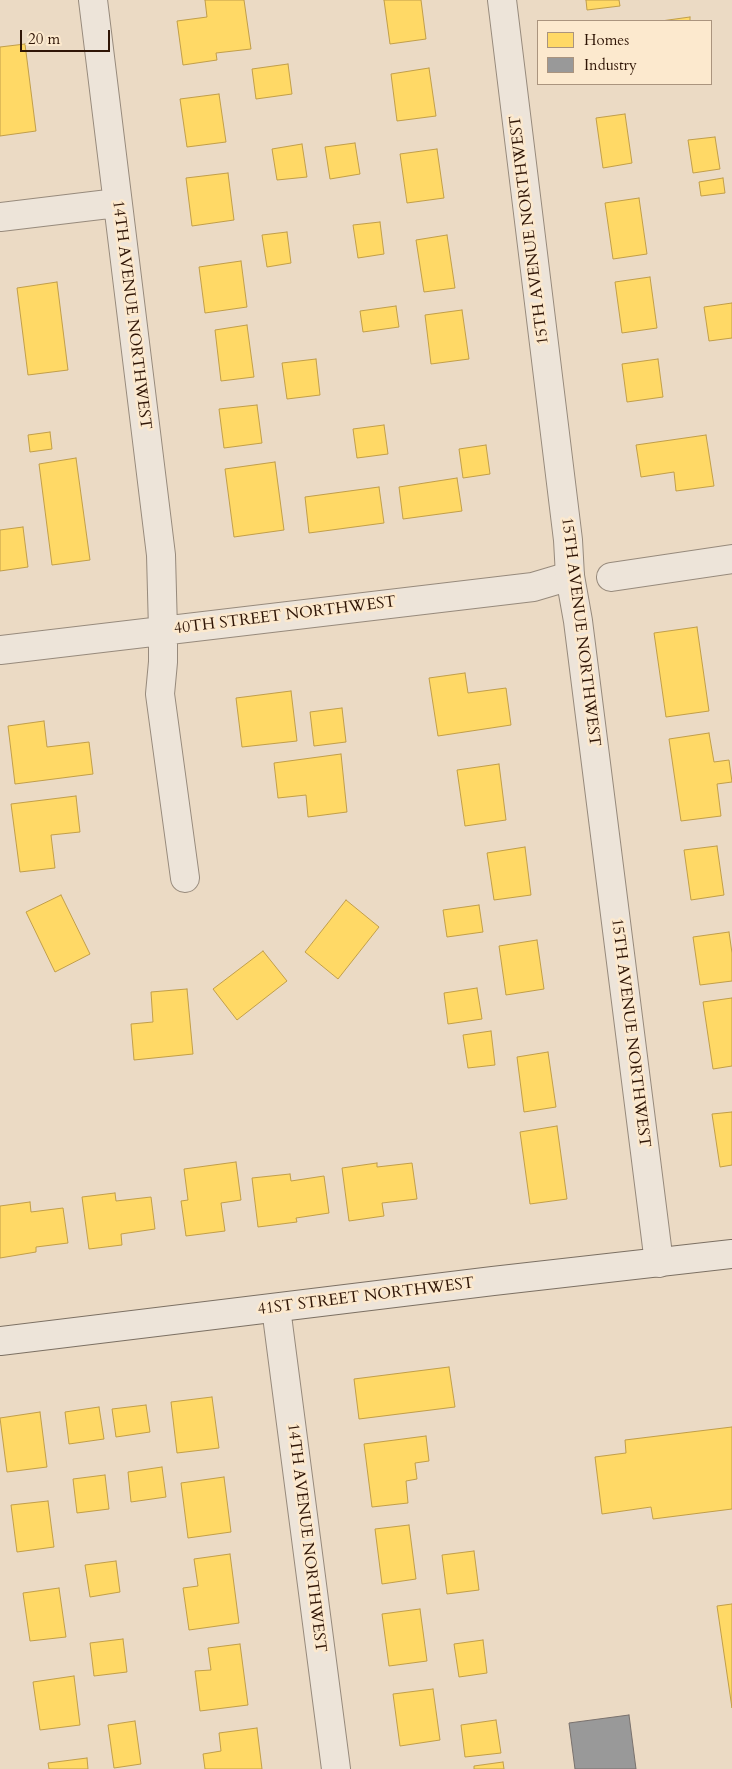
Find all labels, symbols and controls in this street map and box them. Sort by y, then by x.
scale bar [22,20,112,52]
legend [537,20,712,85]
text: 20 m [28,29,60,49]
text: Homes [584,30,629,50]
text: Industry [584,55,637,75]
street label: 15TH AVENUE NORTHWEST [506,114,554,346]
street label: 14TH AVENUE NORTHWEST [107,199,155,431]
street label: 15TH AVENUE NORTHWEST [556,516,604,748]
street label: 40TH STREET NORTHWEST [173,593,397,639]
street label: 15TH AVENUE NORTHWEST [606,917,654,1149]
street label: 41ST STREET NORTHWEST [257,1274,475,1320]
street label: 14TH AVENUE NORTHWEST [282,1422,330,1654]

